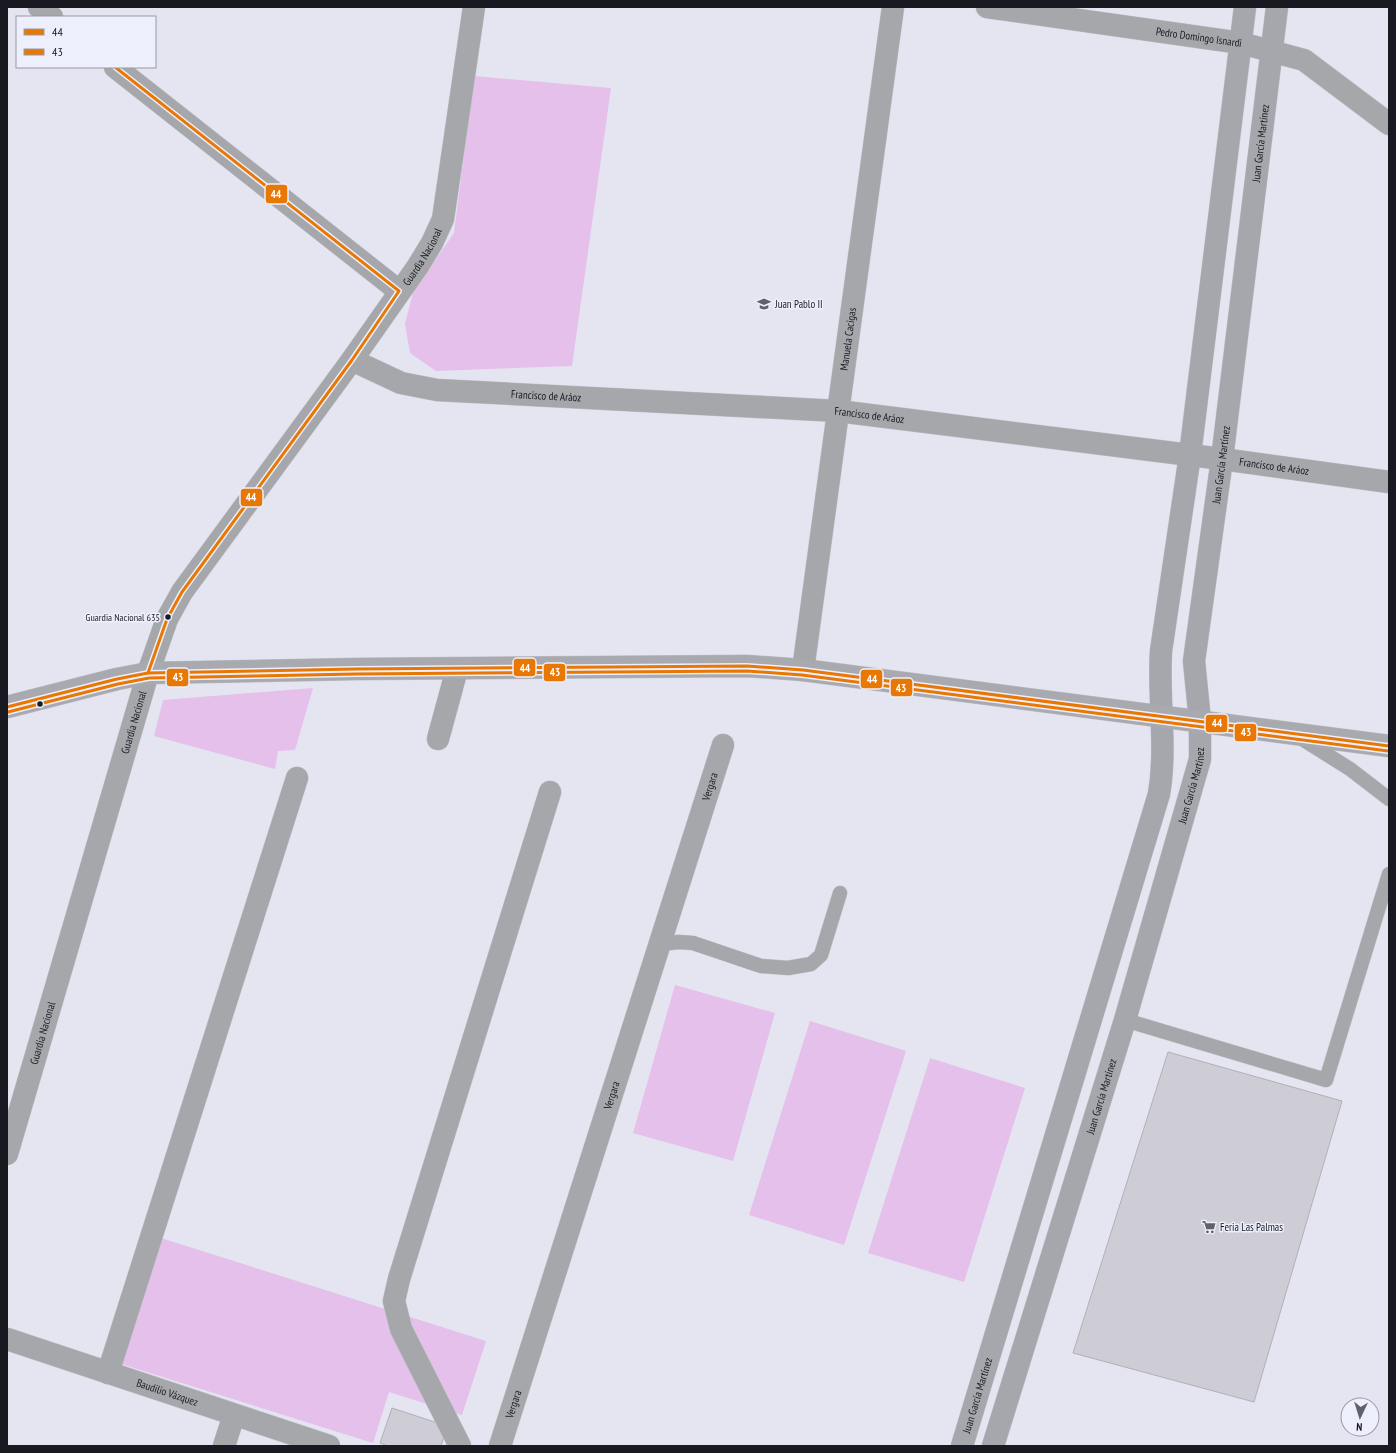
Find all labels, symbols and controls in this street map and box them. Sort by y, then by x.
legend [16,16,156,68]
text: 44 [52,24,63,39]
street label: Pedro Domingo Isnardi [1155,24,1243,50]
text: 43 [52,44,63,59]
street label: Juan García Martínez [1249,103,1272,184]
line badge: 44 [265,184,288,204]
text: 44 [271,187,282,201]
street label: Guardia Nacional [399,226,445,288]
school or university icon: Juan Pablo II [756,296,772,312]
place label: Juan Pablo II [774,297,823,311]
street label: Manuela Cacigas [837,306,859,371]
street label: Francisco de Aráoz [511,387,582,405]
street label: Francisco de Aráoz [834,404,905,426]
street label: Juan García Martínez [1209,425,1233,505]
street label: Francisco de Aráoz [1238,454,1310,478]
line badge: 44 [240,488,263,507]
text: 44 [246,490,257,504]
place label: Guardia Nacional 635 [86,611,160,624]
marker: Guardia Nacional 635 [163,612,173,622]
line badge: 44 [513,658,536,677]
text: 44 [520,661,531,675]
line badge: 43 [543,663,566,682]
text: 43 [550,665,560,679]
line badge: 43 [166,668,189,687]
line badge: 44 [860,669,883,689]
text: 43 [173,670,183,684]
text: 44 [867,672,878,686]
line badge: 43 [890,678,913,697]
text: 43 [896,681,906,695]
street label: Guardia Nacional [118,689,150,755]
unlabelled marker [35,699,45,709]
line badge: 44 [1205,714,1228,733]
text: 44 [1212,716,1223,730]
line badge: 43 [1234,723,1257,742]
text: 43 [1241,725,1251,739]
street label: Juan García Martínez [1175,747,1207,826]
street label: Vergara [698,771,721,803]
street label: Guardia Nacional [27,1000,58,1066]
street label: Juan García Martínez [1083,1057,1120,1137]
street label: Vergara [600,1080,623,1112]
supermarket icon: Feria Las Palmas [1201,1219,1217,1235]
place label: Feria Las Palmas [1220,1220,1283,1234]
street label: Juan García Martínez [959,1356,995,1436]
street label: Baudilio Vázquez [135,1376,200,1409]
street label: Vergara [502,1388,524,1421]
north arrow [1340,1397,1380,1437]
text: N [1356,1420,1363,1434]

